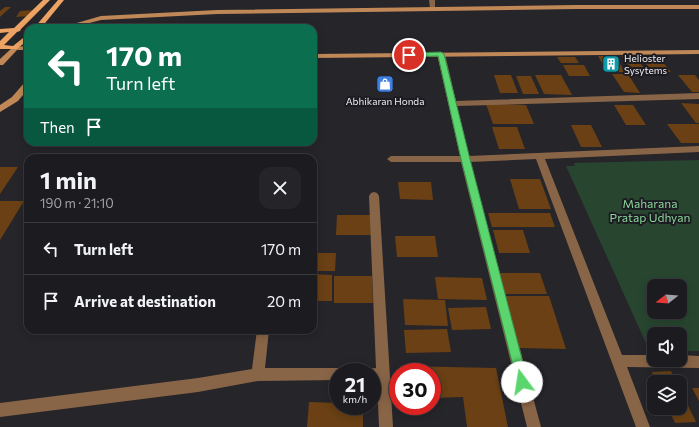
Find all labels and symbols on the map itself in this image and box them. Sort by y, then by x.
pin [392,38,426,72]
place label: Helioster Sysytems [624,52,667,76]
building icon: Helioster Sysytems [601,54,621,74]
shop icon: Abhikaran Honda [375,74,395,94]
place label: Abhikaran Honda [346,95,424,107]
park label: Maharana Pratap Udhyan [610,196,690,224]
north arrow [647,279,687,319]
position arrow [501,361,543,403]
speed limit sign: 30 [389,363,441,415]

